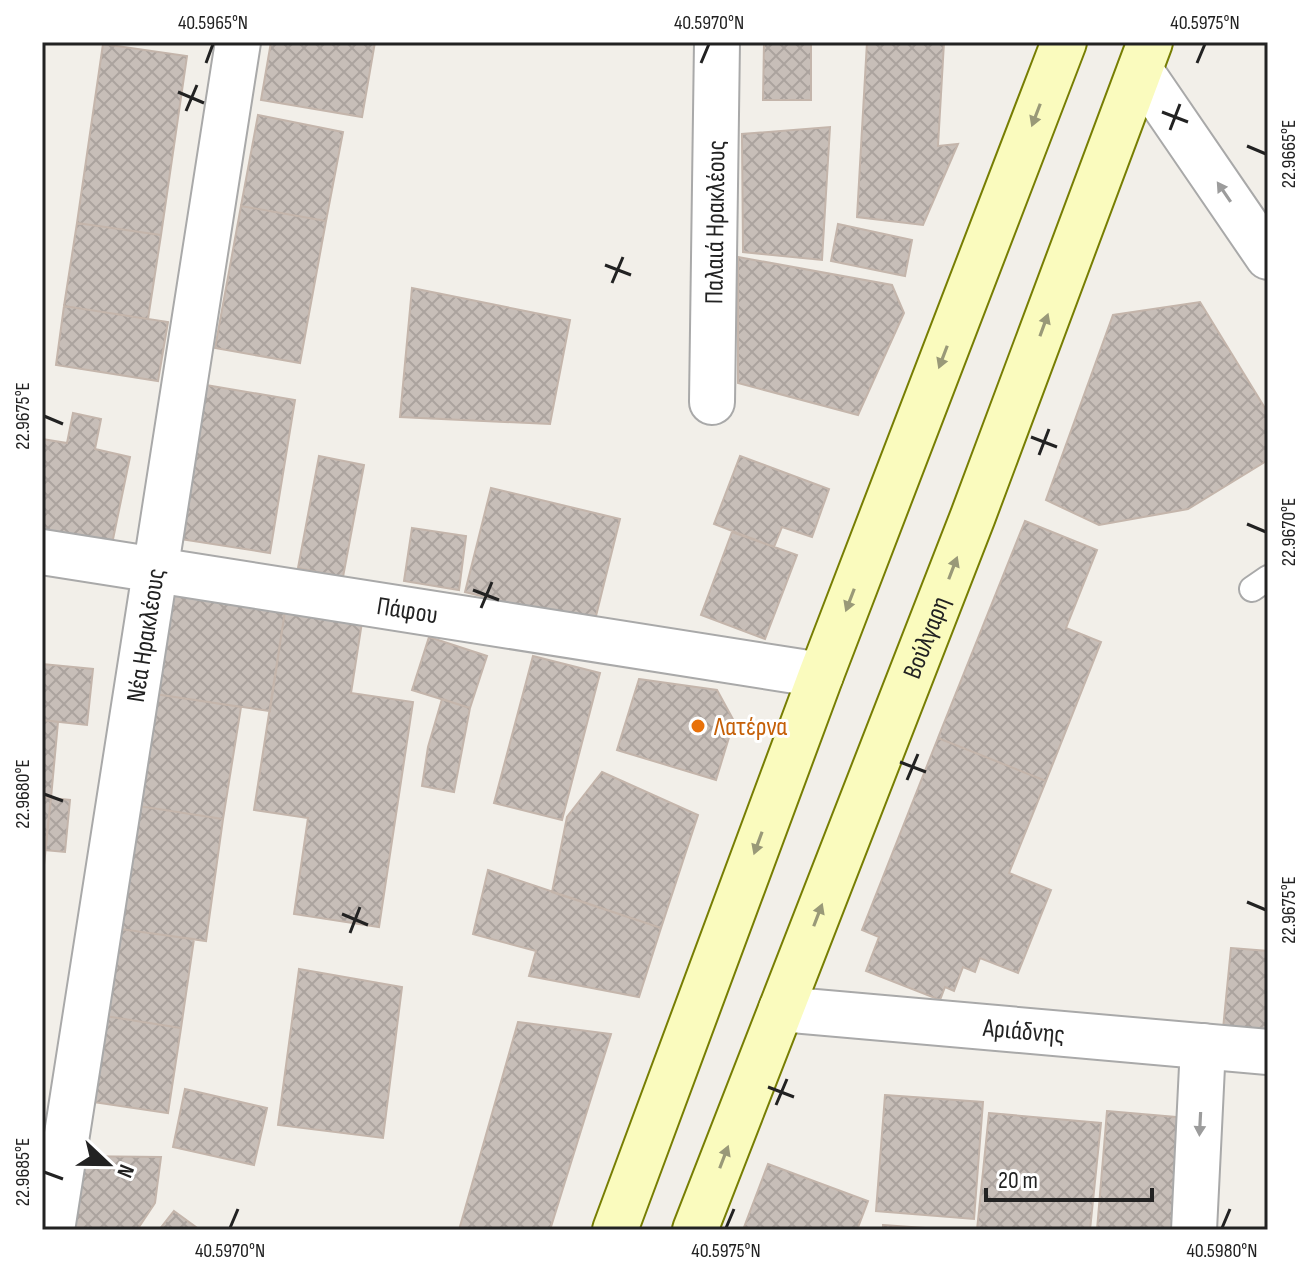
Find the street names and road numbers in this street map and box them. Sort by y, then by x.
street label: Παλαιά Ηρακλέους [699,140,733,304]
street label: Νέα Ηρακλέους [121,566,172,705]
street label: Πάφου [375,591,440,631]
street label: Βούλγαρη [897,592,957,683]
street label: Αριάδνης [981,1013,1066,1051]

